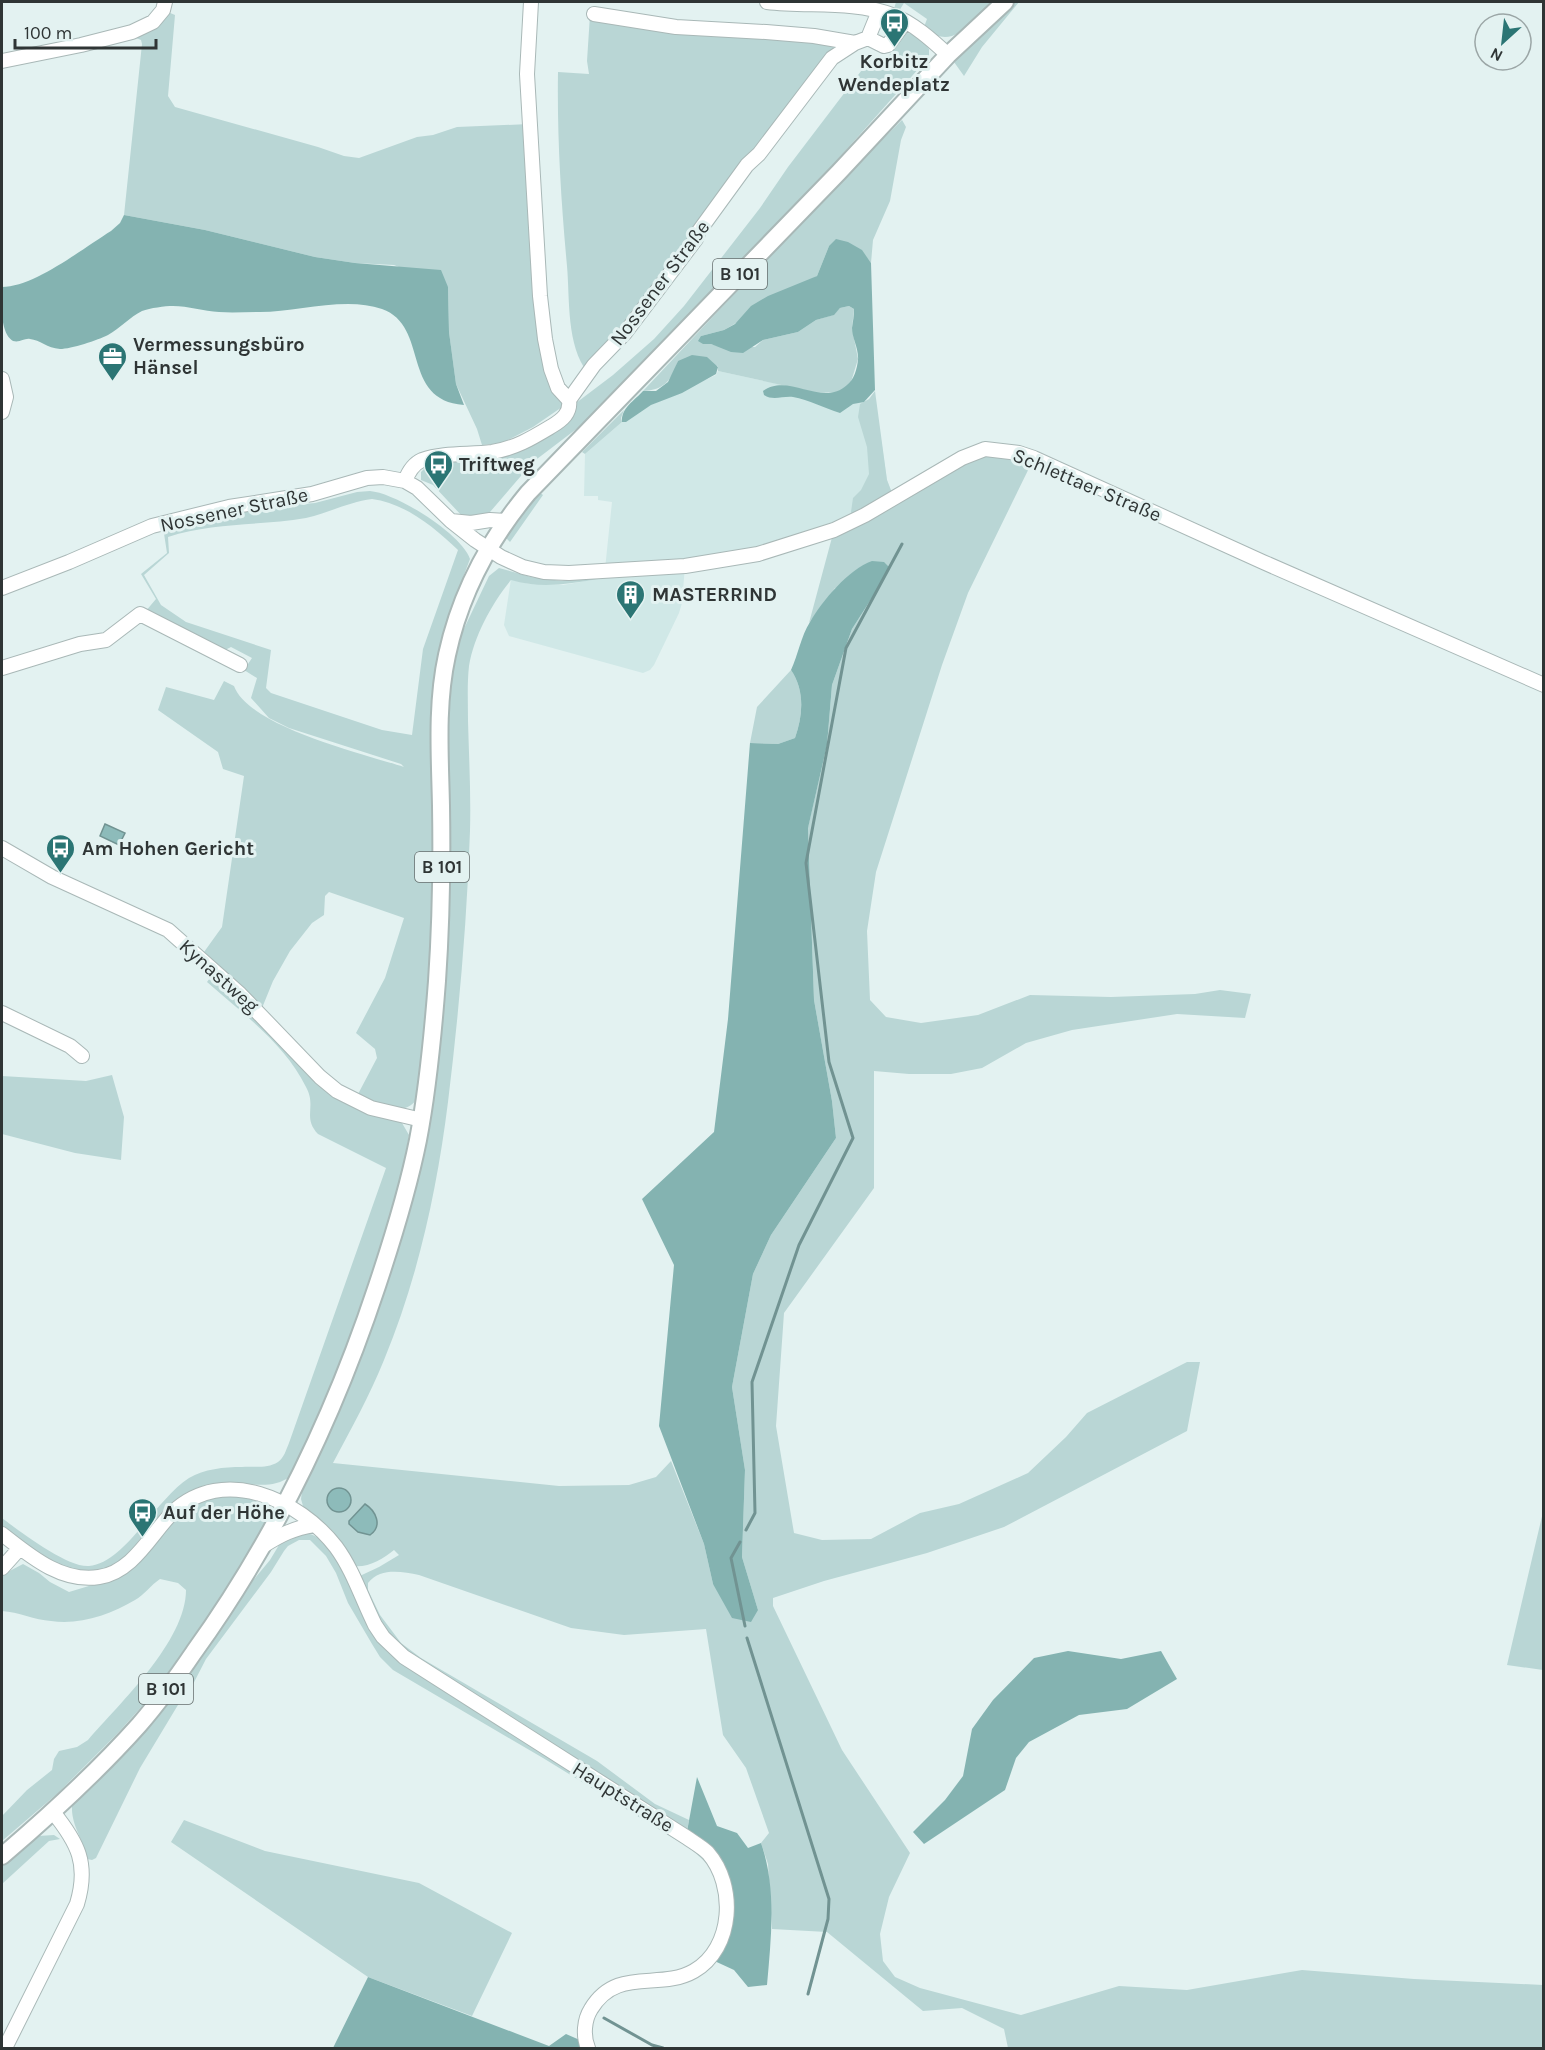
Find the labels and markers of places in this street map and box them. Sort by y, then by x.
bus stop icon: Korbitz Wendeplatz [878,7,910,49]
place label: Korbitz Wendeplatz [838,50,950,96]
place label: Vermessungsbüro Hänsel [133,333,305,379]
office icon: Vermessungsbüro Hänsel [96,340,128,382]
bus stop icon: Triftweg [422,448,454,490]
place label: Triftweg [459,453,535,476]
building icon: MASTERRIND [615,578,647,620]
place label: MASTERRIND [652,583,777,606]
bus stop icon: Am Hohen Gericht [45,832,77,874]
place label: Am Hohen Gericht [82,837,254,860]
bus stop icon: Auf der Höhe [126,1496,158,1538]
place label: Auf der Höhe [163,1501,285,1524]

